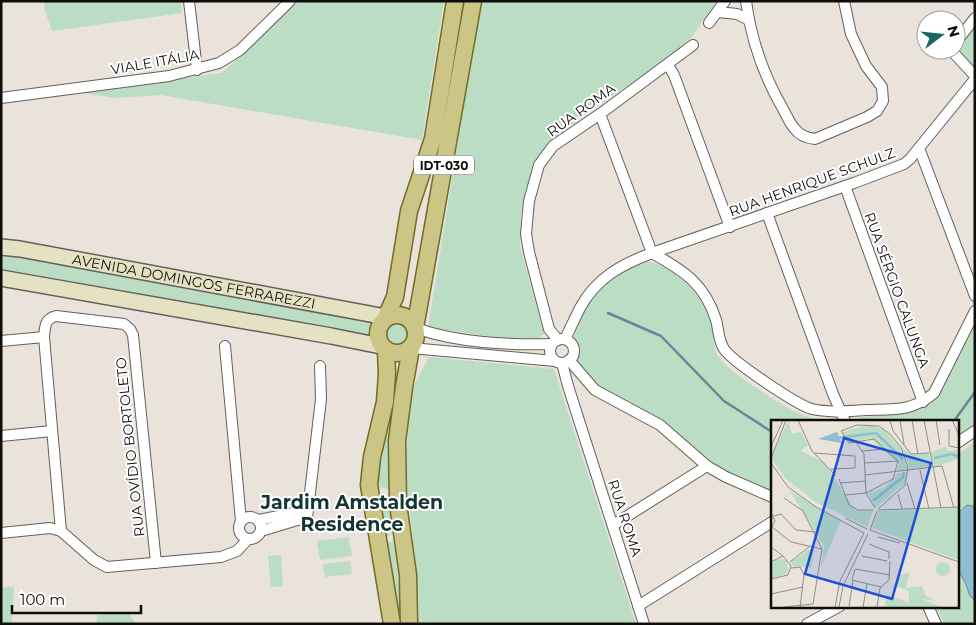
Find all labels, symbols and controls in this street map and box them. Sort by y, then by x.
north arrow [916,10,966,60]
text: N [943,23,964,39]
street label: VIALE ITÁLIA [109,45,202,79]
street label: RUA ROMA [543,79,619,141]
street label: RUA HENRIQUE SCHULZ [727,144,897,220]
road number: IDT-030 [414,156,474,174]
street label: RUA SÉRGIO CALUNGA [860,210,934,371]
street label: AVENIDA DOMINGOS FERRAREZZI [71,250,317,313]
street label: RUA OVÍDIO BORTOLETO [112,356,148,538]
inset map [771,420,958,608]
street label: RUA ROMA [604,477,646,560]
district label: Jardim Amstalden Residence [260,491,443,536]
scale bar [12,582,141,614]
text: 100 m [20,590,65,609]

